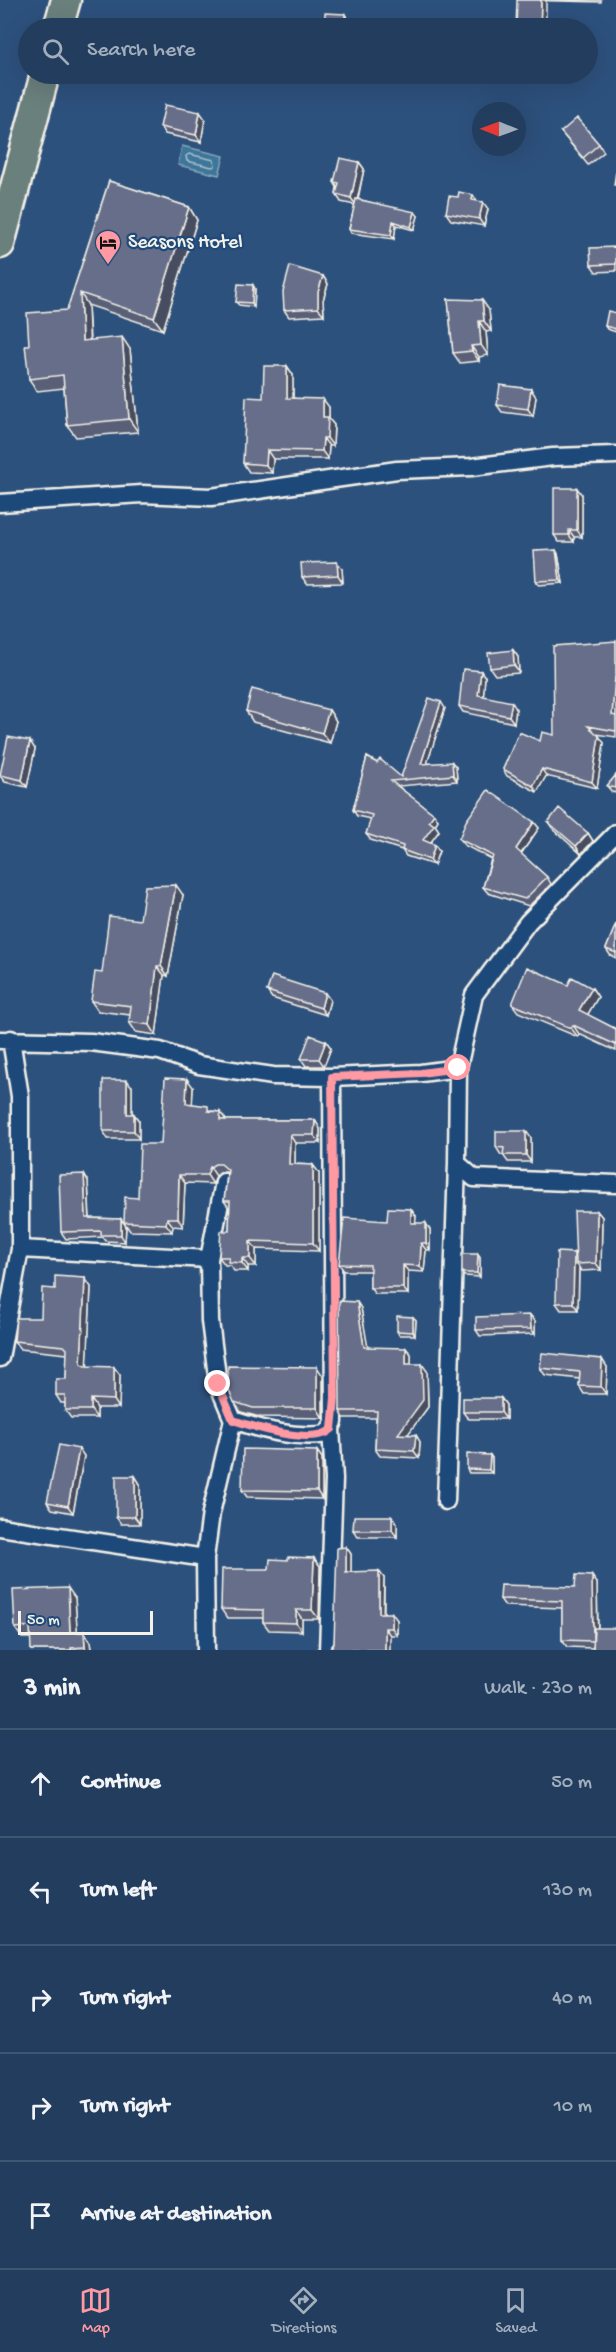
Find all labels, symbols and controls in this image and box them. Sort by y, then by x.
search box [18,18,598,84]
icon: search [39,35,72,68]
text: Search here [87,38,195,64]
north arrow [472,102,526,156]
hotel icon: Seasons Hotel [93,228,123,266]
place label: Seasons Hotel [128,232,243,255]
route start [444,1054,470,1080]
route end [204,1370,230,1396]
scale bar [18,1608,153,1636]
text: 50 m [27,1612,60,1631]
text: 3 min [24,1674,80,1705]
text: Walk · 230 m [484,1678,592,1701]
icon: ahead [24,1767,57,1800]
text: Continue [81,1770,161,1796]
text: 50 m [551,1772,592,1795]
icon: left [24,1875,57,1908]
text: Turn left [81,1878,155,1904]
text: 130 m [543,1880,592,1903]
icon: right [24,1983,57,2016]
text: Turn right [81,1986,169,2012]
text: 40 m [552,1988,592,2011]
icon: right [24,2091,57,2124]
text: Turn right [81,2094,169,2120]
text: 10 m [554,2096,592,2119]
icon: arrive [24,2199,57,2232]
text: Arrive at destination [81,2202,271,2228]
tab: Map [79,2284,112,2339]
tab: Directions [271,2284,337,2339]
tab: Saved [495,2284,536,2339]

